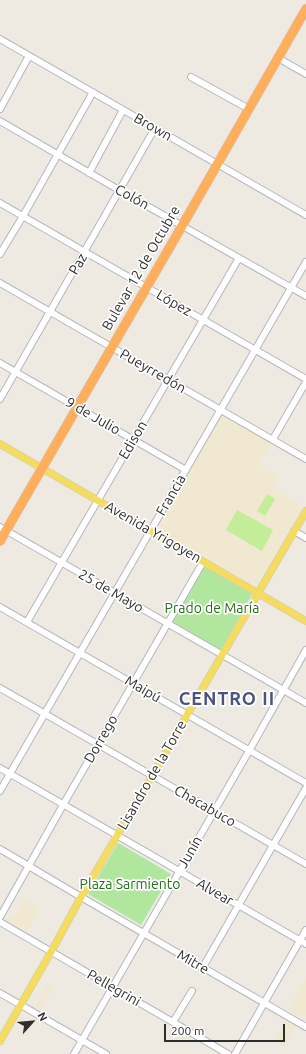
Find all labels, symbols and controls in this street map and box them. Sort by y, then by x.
street label: Brown [131,109,175,145]
street label: Colón [112,181,152,213]
street label: Bulevar 12 de Octubre [98,203,184,333]
street label: Paz [65,250,91,278]
street label: López [153,286,195,320]
street label: Pueyrredón [117,345,189,397]
street label: 9 de Julio [63,394,123,438]
street label: Edison [115,418,151,462]
street label: Francia [153,471,189,519]
street label: Avenida Yrigoyen [102,498,204,566]
street label: 25 de Mayo [75,566,147,616]
park label: Prado de María [165,600,259,616]
street label: Maipú [122,672,164,706]
district label: CENTRO II [179,688,275,710]
street label: Dorrego [81,712,121,766]
street label: Lisandro de la Torre [114,717,190,833]
street label: Chacabuco [171,782,239,830]
street label: Junín [174,833,206,871]
street label: Alvear [194,875,236,909]
park label: Plaza Sarmiento [80,876,180,892]
street label: Mitre [174,946,212,978]
street label: Pellegrini [84,966,144,1010]
north arrow [12,1002,52,1042]
text: N [35,1010,50,1023]
scale bar [166,1016,287,1042]
text: 200 m [171,1024,204,1037]

